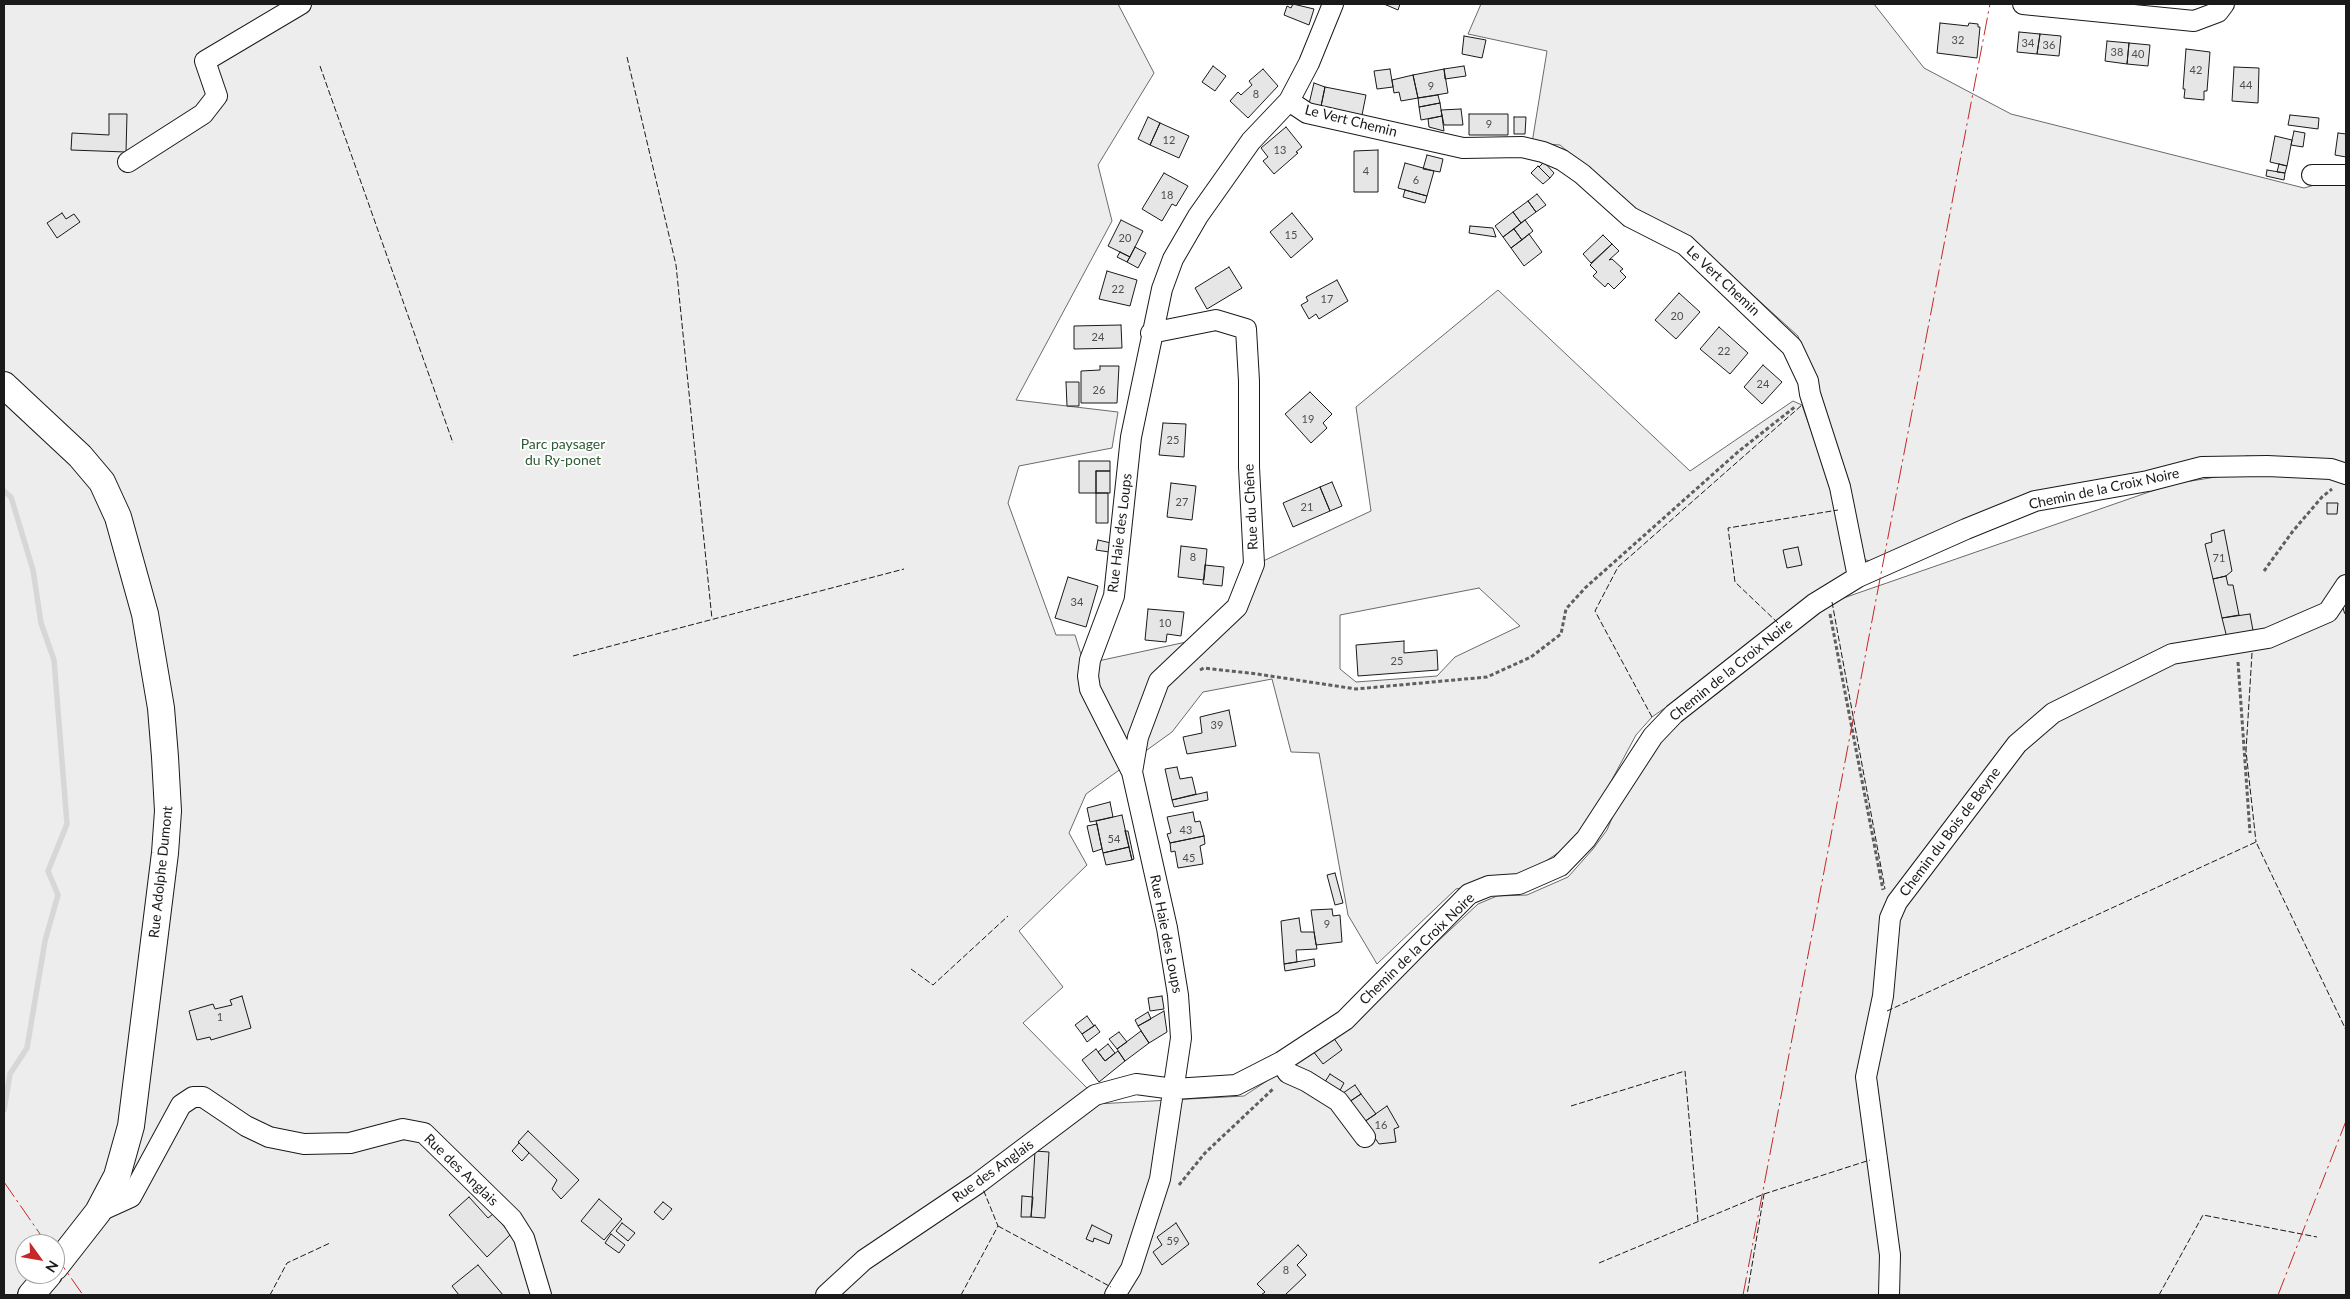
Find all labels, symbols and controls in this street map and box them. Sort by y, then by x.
house number: 32 [1952,33,1964,47]
house number: 34 [2022,36,2034,50]
house number: 36 [2043,38,2055,52]
house number: 38 [2111,45,2123,59]
house number: 40 [2132,47,2144,61]
house number: 42 [2190,63,2202,77]
house number: 44 [2240,78,2252,92]
house number: 9 [1428,79,1434,93]
house number: 8 [1253,87,1259,101]
street label: Le Vert Chemin [1303,101,1399,141]
house number: 9 [1486,117,1492,131]
house number: 12 [1163,133,1175,147]
house number: 13 [1274,143,1286,157]
house number: 4 [1363,164,1369,178]
house number: 6 [1413,173,1419,187]
house number: 18 [1161,188,1173,202]
house number: 15 [1285,228,1297,242]
house number: 20 [1119,231,1131,245]
street label: Le Vert Chemin [1683,243,1763,319]
house number: 22 [1112,282,1124,296]
house number: 17 [1321,292,1333,306]
house number: 20 [1671,309,1683,323]
house number: 24 [1092,330,1104,344]
house number: 22 [1718,344,1730,358]
house number: 24 [1757,377,1769,391]
house number: 26 [1093,383,1105,397]
house number: 19 [1302,412,1314,426]
house number: 25 [1167,433,1179,447]
park label: Parc paysager du Ry-ponet [521,436,605,468]
street label: Rue du Chêne [1240,463,1262,551]
street label: Chemin de la Croix Noire [2027,465,2181,513]
street label: Rue Haie des Loups [1104,472,1136,594]
house number: 27 [1176,495,1188,509]
house number: 21 [1301,500,1313,514]
house number: 8 [1190,550,1196,564]
house number: 71 [2213,551,2225,565]
house number: 34 [1071,595,1083,609]
street label: Chemin de la Croix Noire [1666,615,1796,725]
house number: 10 [1159,616,1171,630]
house number: 25 [1391,654,1403,668]
house number: 39 [1211,718,1223,732]
street label: Chemin du Bois de Beyne [1896,764,2004,900]
street label: Rue Adolphe Dumont [146,805,176,939]
house number: 43 [1180,823,1192,837]
house number: 54 [1108,832,1120,846]
house number: 45 [1183,851,1195,865]
street label: Rue Haie des Loups [1146,873,1186,995]
street label: Chemin de la Croix Noire [1356,890,1478,1008]
house number: 9 [1324,917,1330,931]
house number: 1 [217,1010,223,1024]
house number: 16 [1375,1118,1387,1132]
street label: Rue des Anglais [421,1130,501,1210]
street label: Rue des Anglais [949,1136,1037,1206]
north arrow [15,1234,65,1284]
house number: 59 [1167,1234,1179,1248]
text: N [42,1258,62,1276]
house number: 8 [1283,1263,1289,1277]

